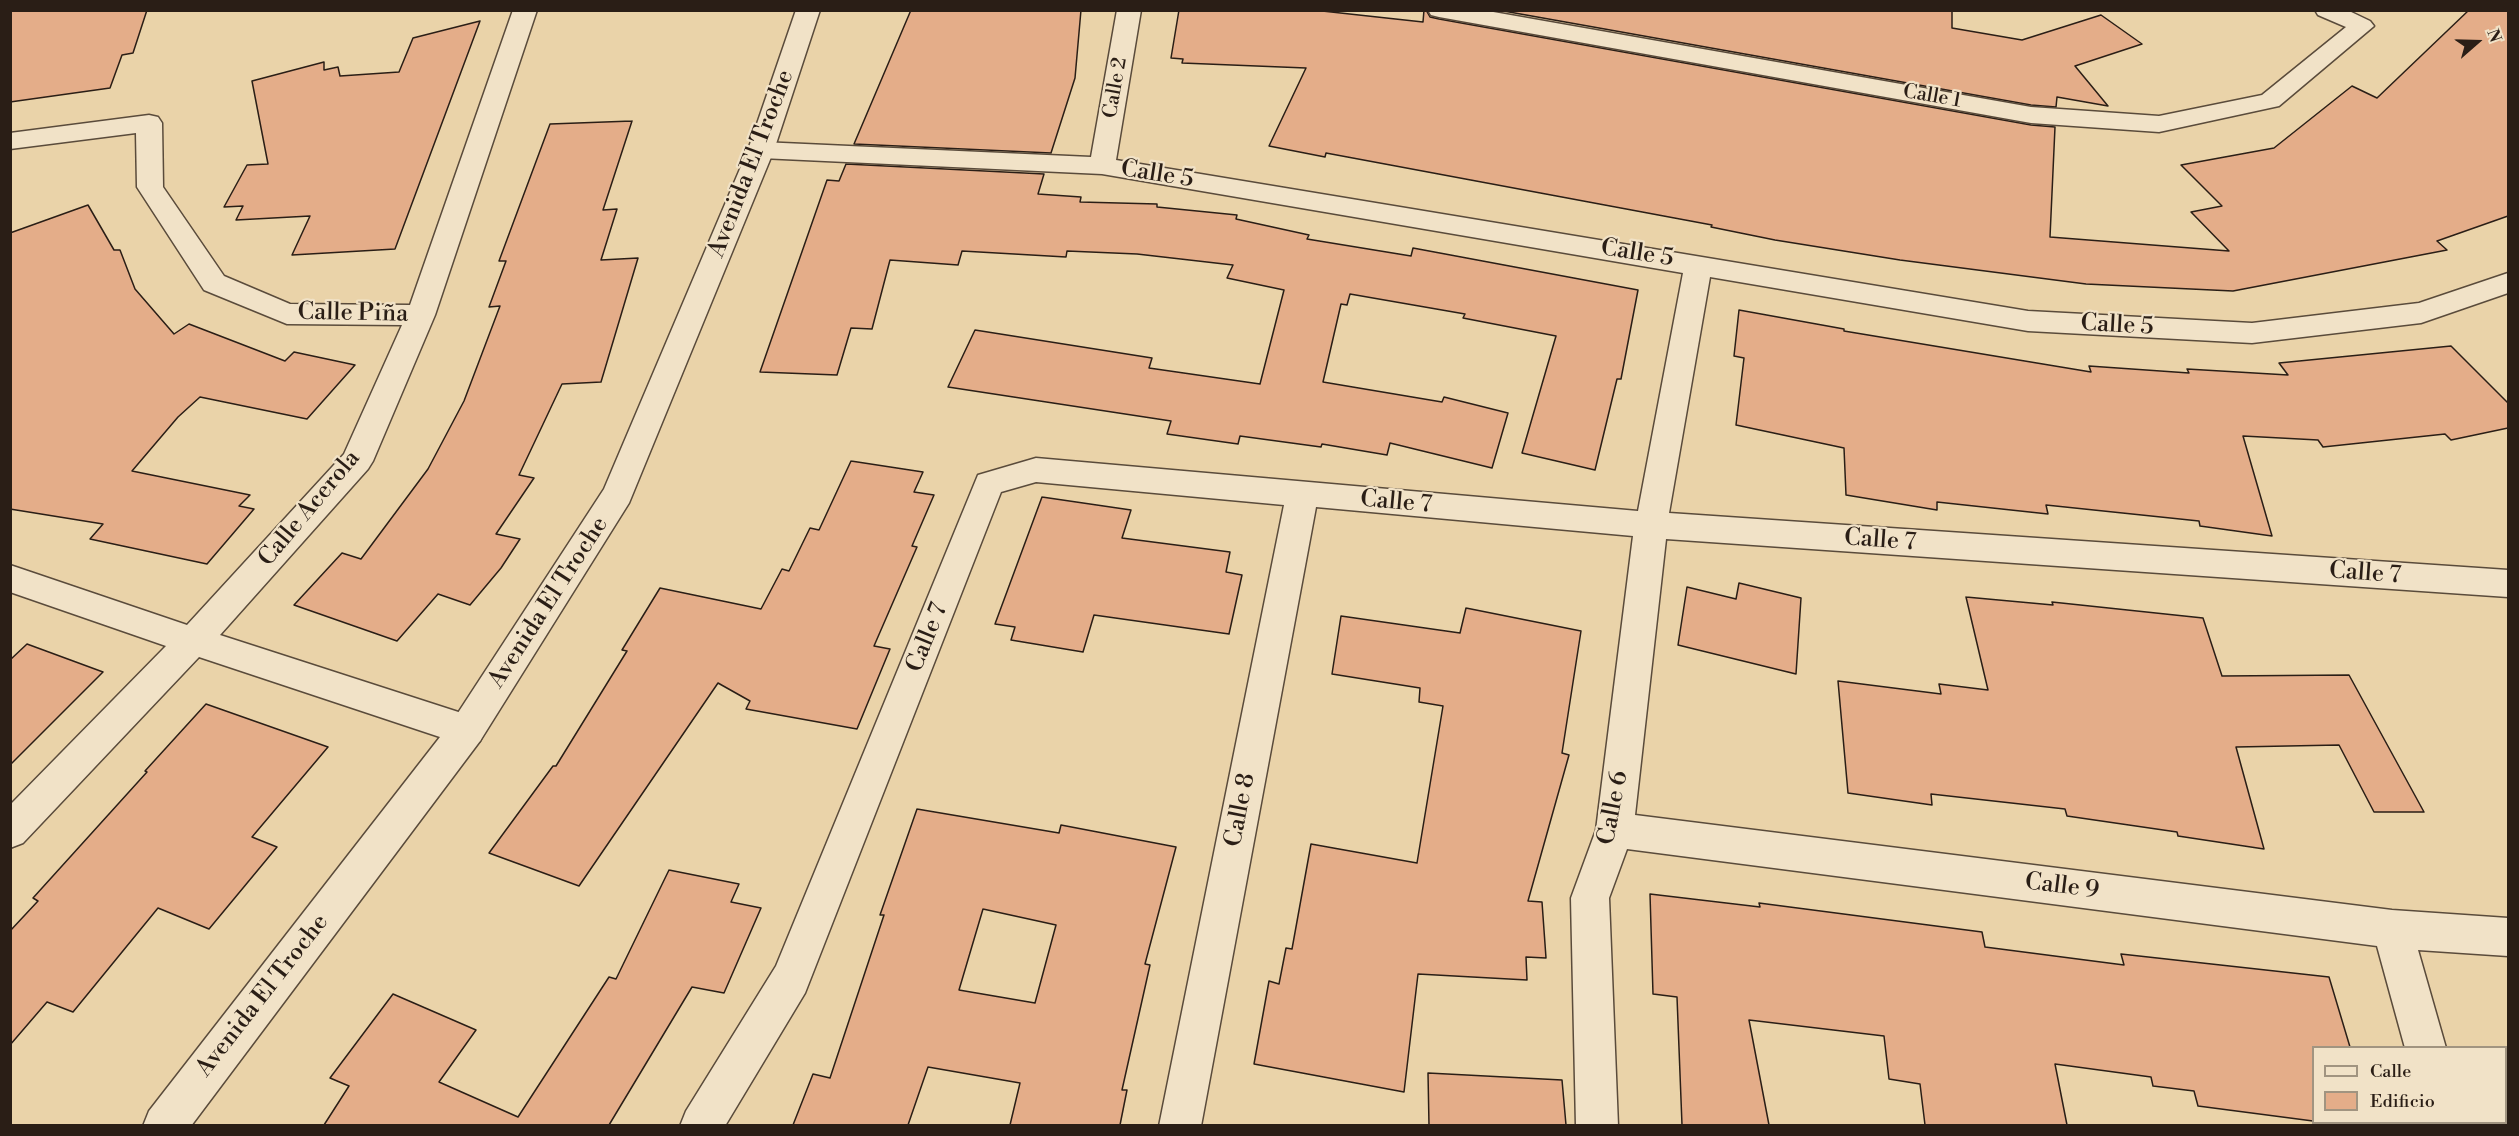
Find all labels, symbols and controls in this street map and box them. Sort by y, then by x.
north arrow [2447,12,2507,72]
text: N [2482,26,2505,45]
street label: Calle 2 [1099,56,1133,120]
street label: Avenida El Troche [703,66,801,262]
street label: Calle 1 [1901,80,1963,114]
street label: Calle 5 [1119,155,1195,195]
street label: Calle 5 [1599,234,1675,274]
street label: Calle Piña [297,299,409,329]
street label: Calle 5 [2080,310,2154,342]
street label: Calle Acerola [253,445,367,573]
street label: Calle 7 [1359,486,1433,520]
street label: Avenida El Troche [483,512,615,694]
street label: Calle 7 [1843,524,1917,558]
street label: Calle 7 [2328,557,2402,591]
street label: Calle 7 [901,599,955,677]
street label: Calle 6 [1593,769,1635,847]
street label: Calle 8 [1220,771,1262,849]
street label: Calle 9 [2023,868,2101,906]
street label: Avenida El Troche [191,909,335,1083]
legend [2312,1046,2507,1124]
text: Calle [2370,1060,2411,1083]
text: Edificio [2370,1090,2435,1113]

